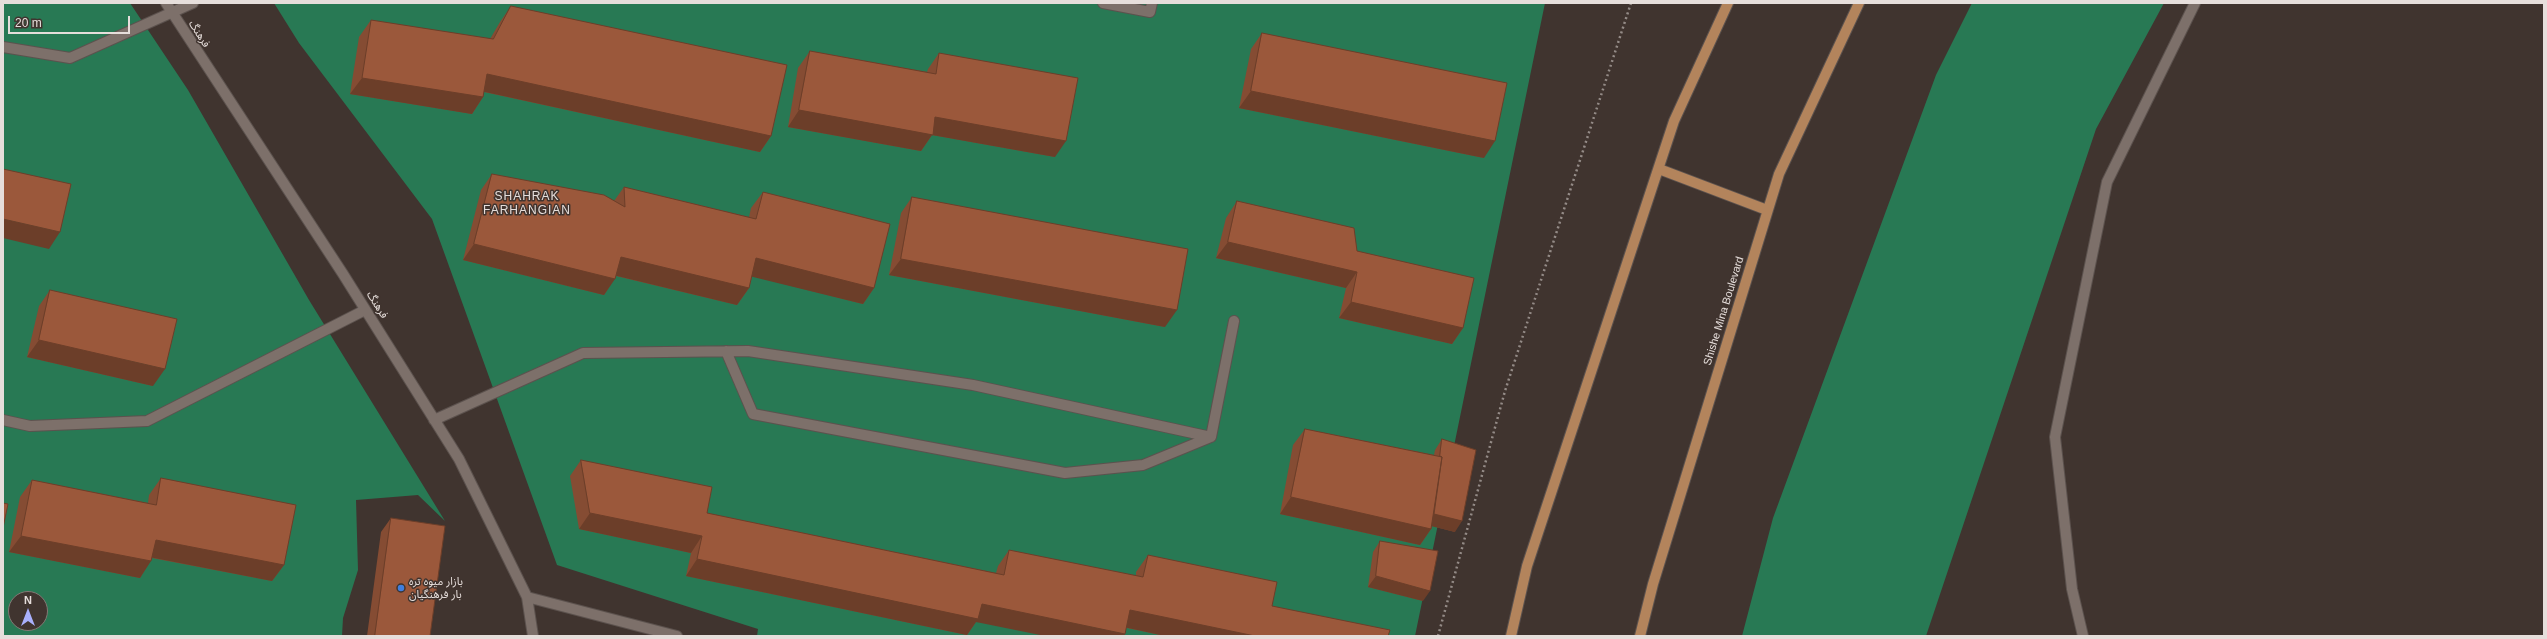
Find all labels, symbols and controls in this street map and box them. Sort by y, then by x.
scale bar [10,8,132,34]
text: 20 m [15,16,42,30]
street label: فرهنگ [185,18,213,50]
district label: SHAHRAK FARHANGIAN [483,190,571,218]
street label: Shishe Mina Boulevard [1701,255,1747,367]
street label: فرهنگ [364,289,390,321]
place label: بازار میوه تره بار فرهنگیان [409,575,463,601]
marker: بازار میوه تره بار فرهنگیان [396,583,406,593]
north arrow [8,591,48,631]
text: N [24,594,32,606]

